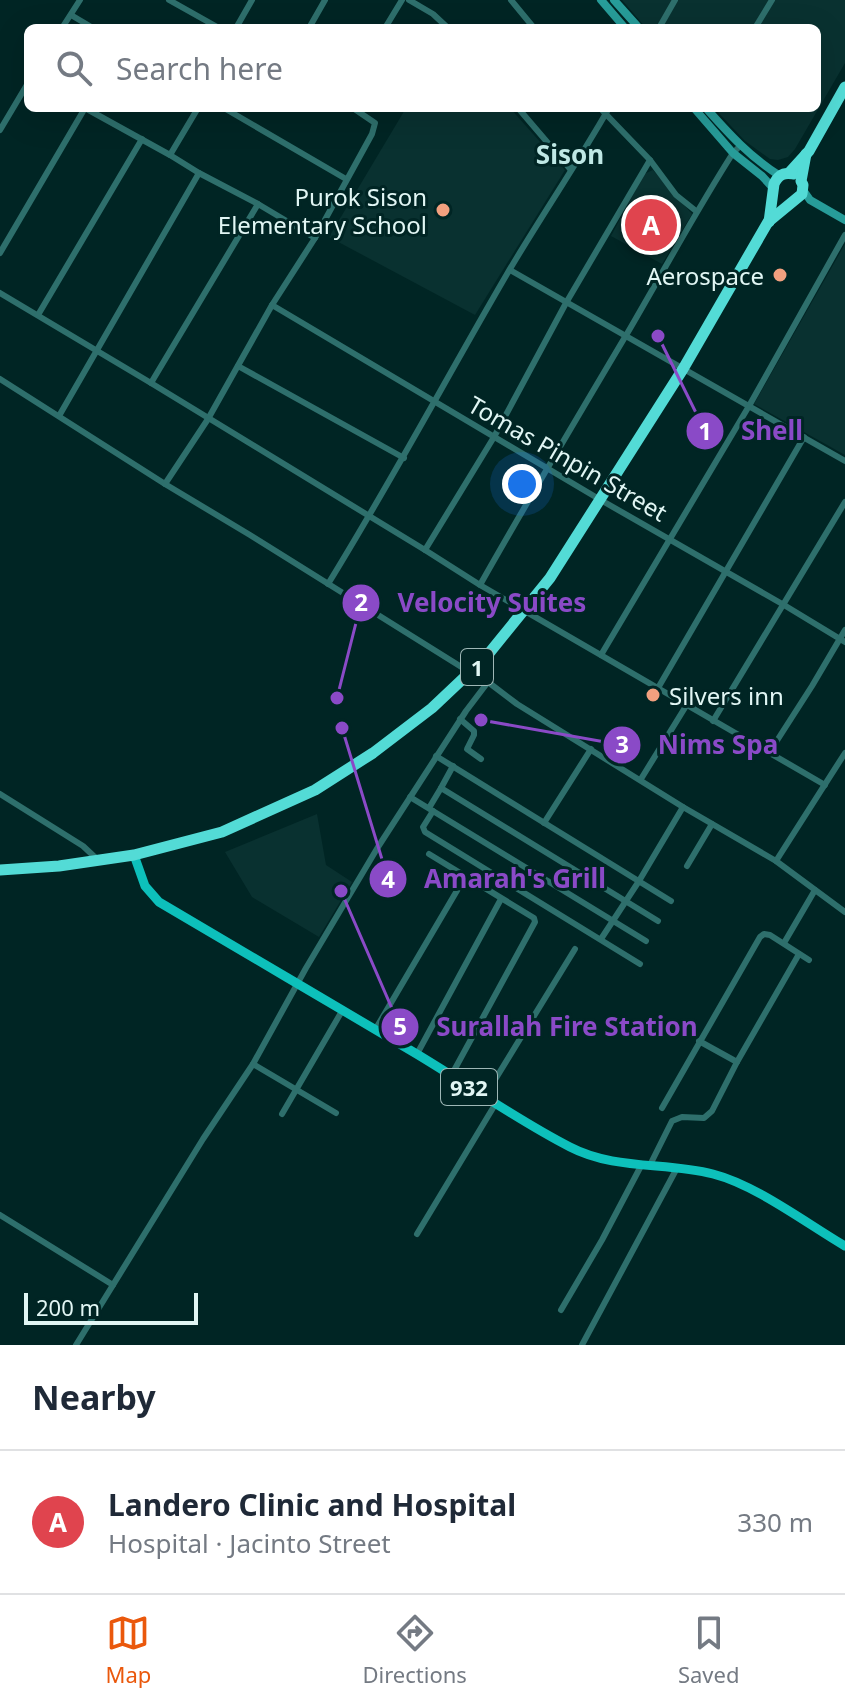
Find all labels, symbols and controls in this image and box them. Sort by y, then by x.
search box [24,24,821,112]
icon: search [52,46,96,90]
text: Search here [116,48,283,89]
district label: Sison [536,136,604,172]
place label: Purok Sison Elementary School [218,180,427,241]
pin: A [625,195,677,255]
marker: Purok Sison Elementary School [434,201,452,219]
place label: Aerospace [646,259,764,292]
marker: Aerospace [771,266,789,284]
street label: Tomas Pinpin Street [463,388,674,529]
callout: Shell [685,406,819,456]
text: Shell [741,412,803,448]
text: 1 [698,414,712,447]
your location [502,464,542,504]
callout: Velocity Suites [341,578,602,628]
text: Velocity Suites [398,584,586,620]
text: 2 [354,585,368,618]
road number: 1 [461,649,493,685]
place label: Silvers inn [669,679,784,712]
marker: Silvers inn [644,686,662,704]
callout: Nims Spa [602,720,794,770]
text: Nims Spa [658,726,778,762]
text: 3 [615,727,629,760]
callout: Amarah's Grill [368,854,622,904]
text: Amarah's Grill [424,860,606,896]
text: 4 [381,862,395,895]
callout: Surallah Fire Station [380,1002,714,1052]
text: Surallah Fire Station [436,1008,698,1044]
text: 5 [393,1009,407,1042]
road number: 932 [441,1069,497,1105]
scale bar [24,1289,198,1325]
text: 200 m [36,1292,100,1322]
text: Nearby [32,1374,156,1420]
text: Landero Clinic and Hospital [108,1484,516,1525]
text: A [49,1504,67,1540]
text: 330 m [737,1504,813,1540]
text: Hospital · Jacinto Street [108,1525,391,1561]
tab: Map [106,1611,151,1689]
tab: Directions [362,1611,467,1689]
tab: Saved [678,1611,739,1689]

